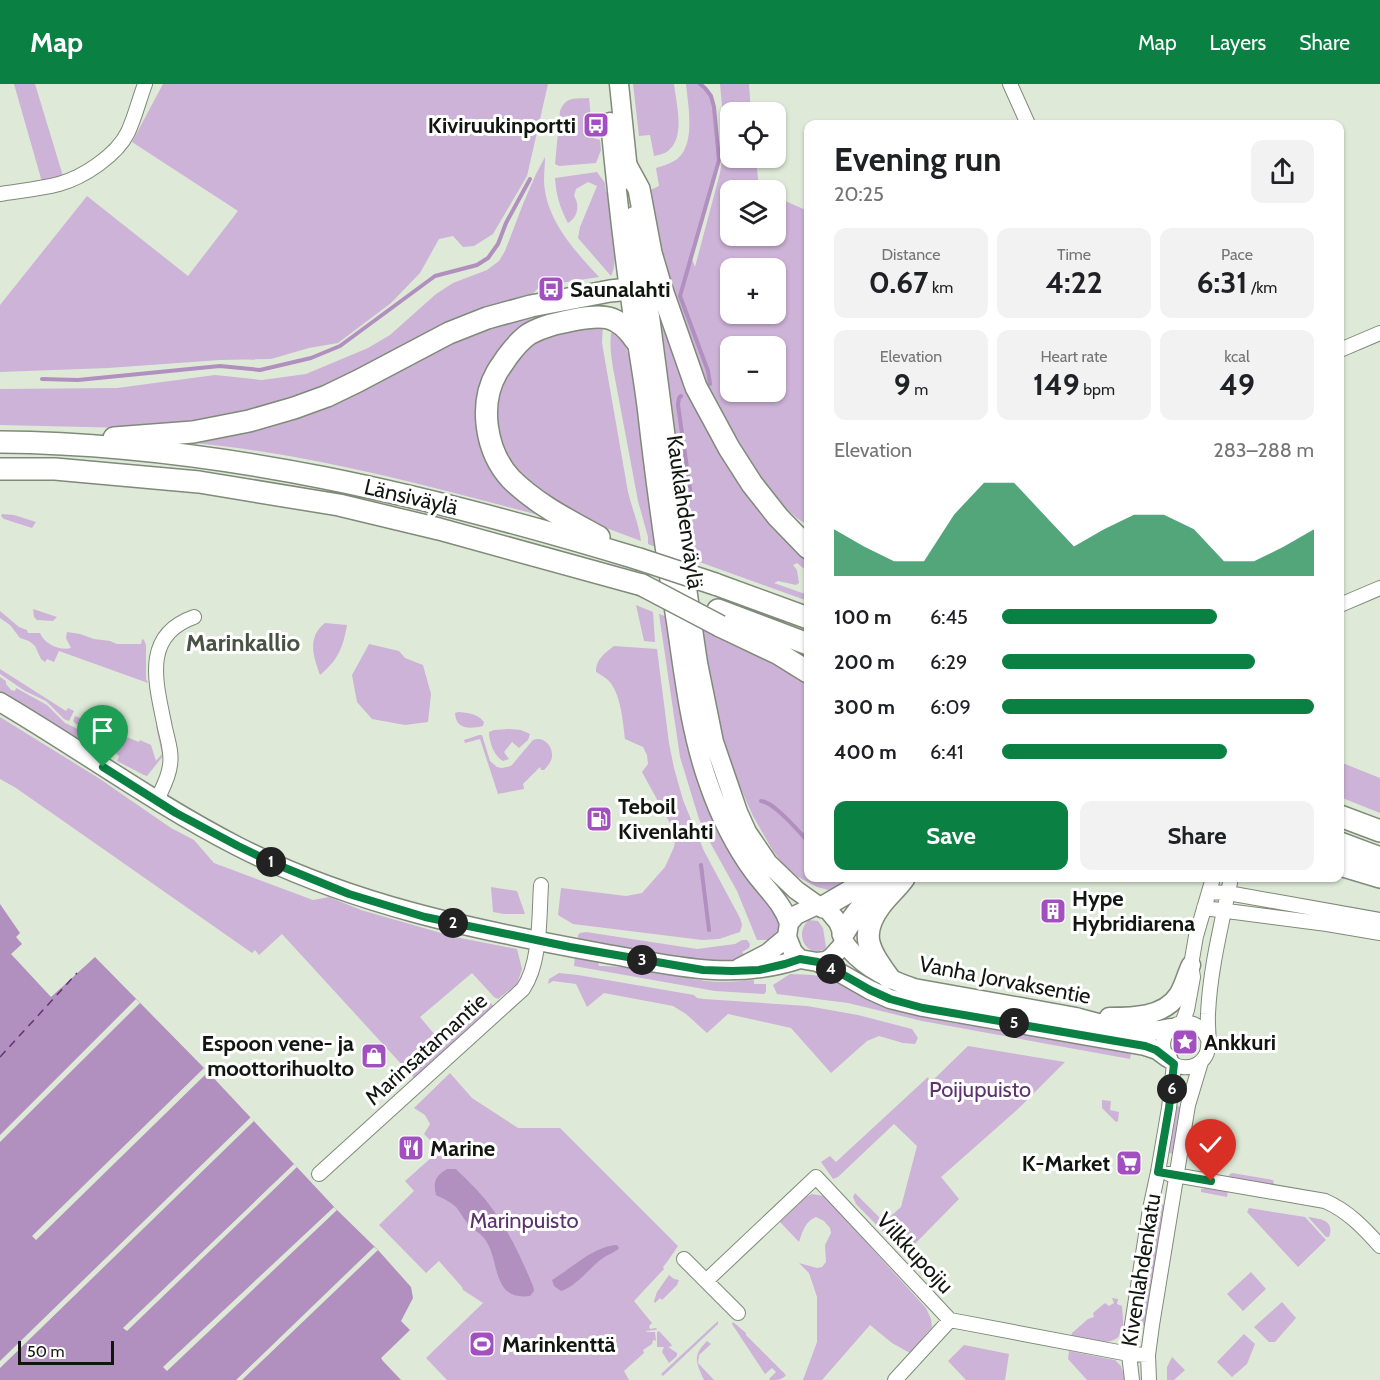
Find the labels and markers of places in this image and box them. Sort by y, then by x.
bus stop icon: Kiviruukinportti [581,110,611,140]
place label: Kiviruukinportti [428,112,576,139]
bus stop icon: Saunalahti [536,274,566,304]
place label: Saunalahti [570,276,670,303]
pin [77,705,128,767]
place label: Teboil Kivenlahti [618,793,713,845]
fuel station icon: Teboil Kivenlahti [584,804,614,834]
pin: 1 [256,847,286,877]
place label: Hype Hybridiarena [1072,885,1195,937]
building icon: Hype Hybridiarena [1038,896,1068,926]
pin: 2 [438,908,468,938]
pin: 3 [627,945,657,975]
pin: 4 [816,954,846,984]
pin: 5 [999,1008,1029,1038]
place icon: Ankkuri [1170,1027,1200,1057]
place label: Ankkuri [1204,1029,1276,1056]
place label: Espoon vene- ja moottorihuolto [202,1030,354,1082]
shop icon: Espoon vene- ja moottorihuolto [359,1041,389,1071]
pin: 6 [1157,1074,1187,1104]
pin [1185,1119,1236,1181]
restaurant icon: Marine [396,1133,426,1163]
place label: Marine [430,1135,495,1162]
supermarket icon: K-Market [1114,1148,1144,1178]
place label: K-Market [1022,1150,1110,1177]
sports icon: Marinkenttä [467,1329,497,1359]
place label: Marinkenttä [502,1331,616,1358]

